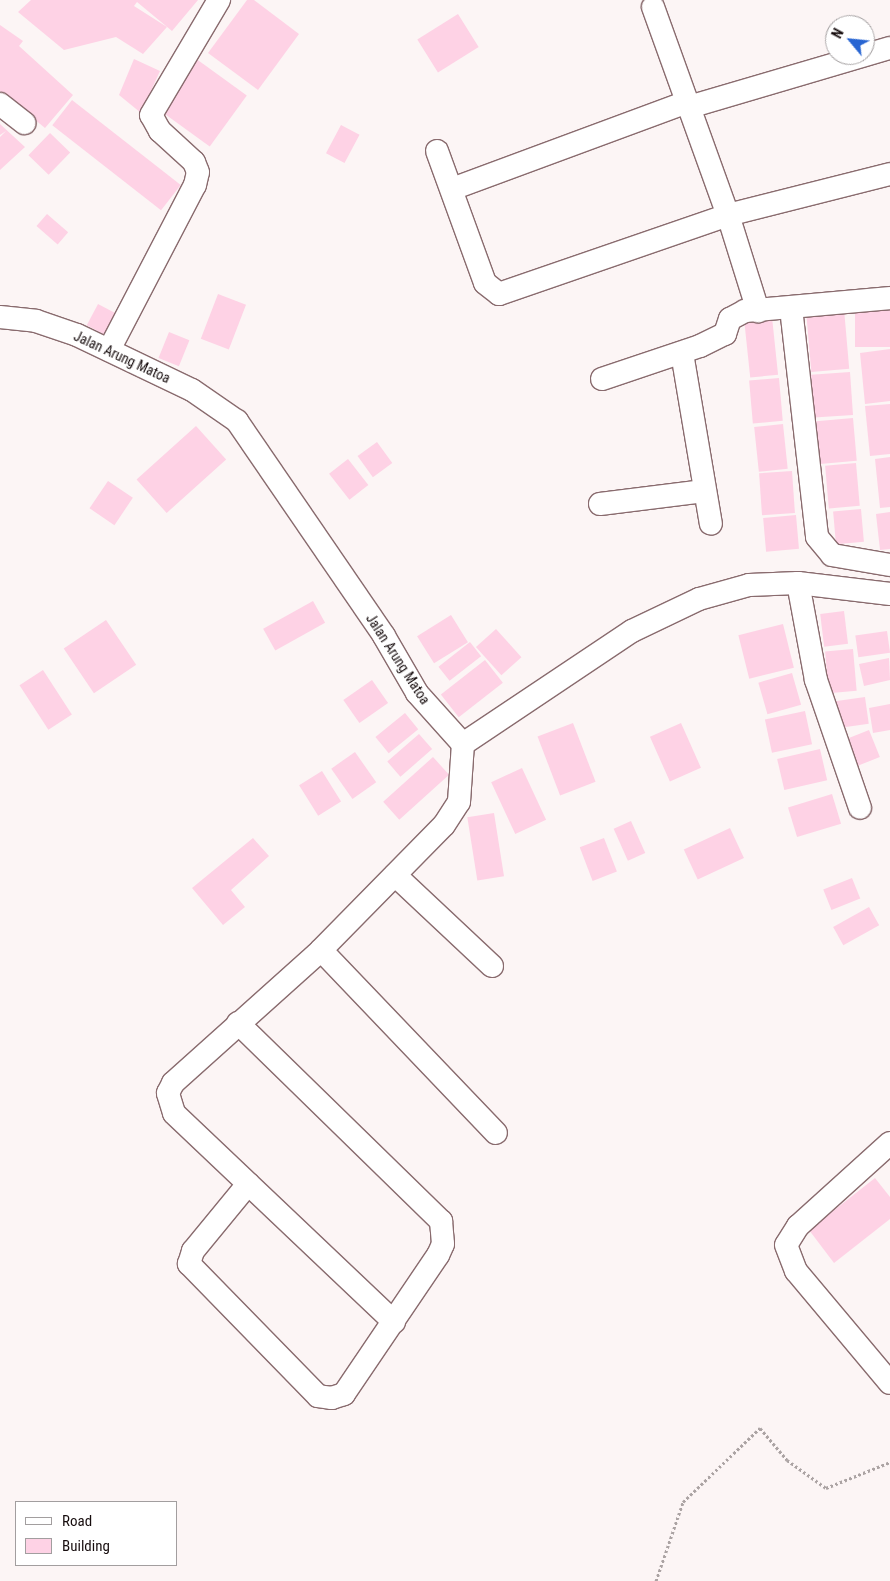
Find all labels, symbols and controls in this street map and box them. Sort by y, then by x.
north arrow [825,15,875,65]
text: N [829,26,847,41]
street label: Jalan Arung Matoa [71,327,173,387]
street label: Jalan Arung Matoa [363,611,433,707]
legend [15,1501,178,1566]
text: Road [62,1512,92,1530]
text: Building [62,1537,110,1555]

